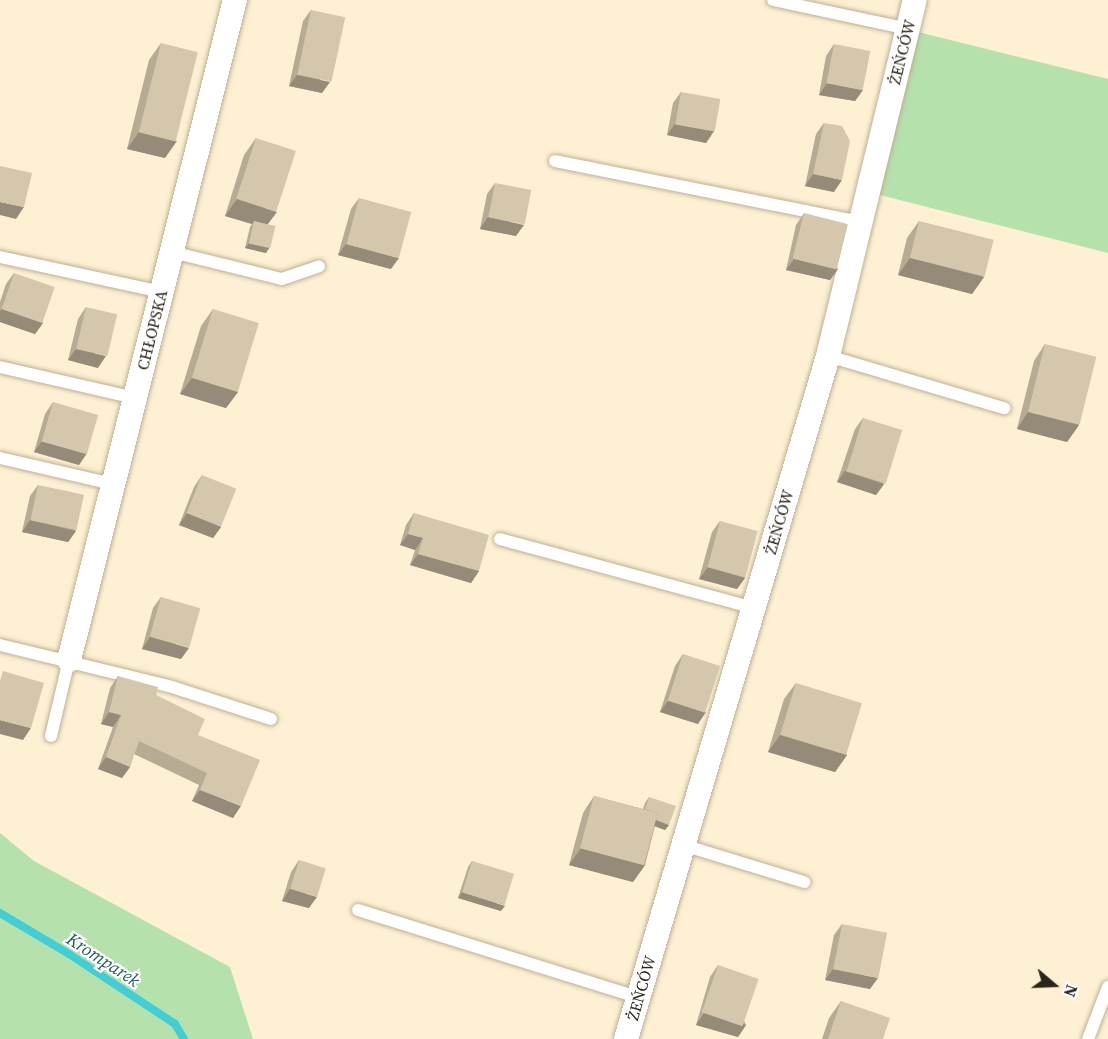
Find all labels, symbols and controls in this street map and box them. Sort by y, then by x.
street label: ŻEŃCÓW [885,18,919,86]
street label: CHŁOPSKA [133,288,171,372]
street label: ŻEŃCÓW [761,488,797,556]
water label: Kromparek [62,928,144,992]
street label: ŻEŃCÓW [623,954,659,1022]
north arrow [1024,955,1084,1015]
text: N [1059,982,1083,1000]

